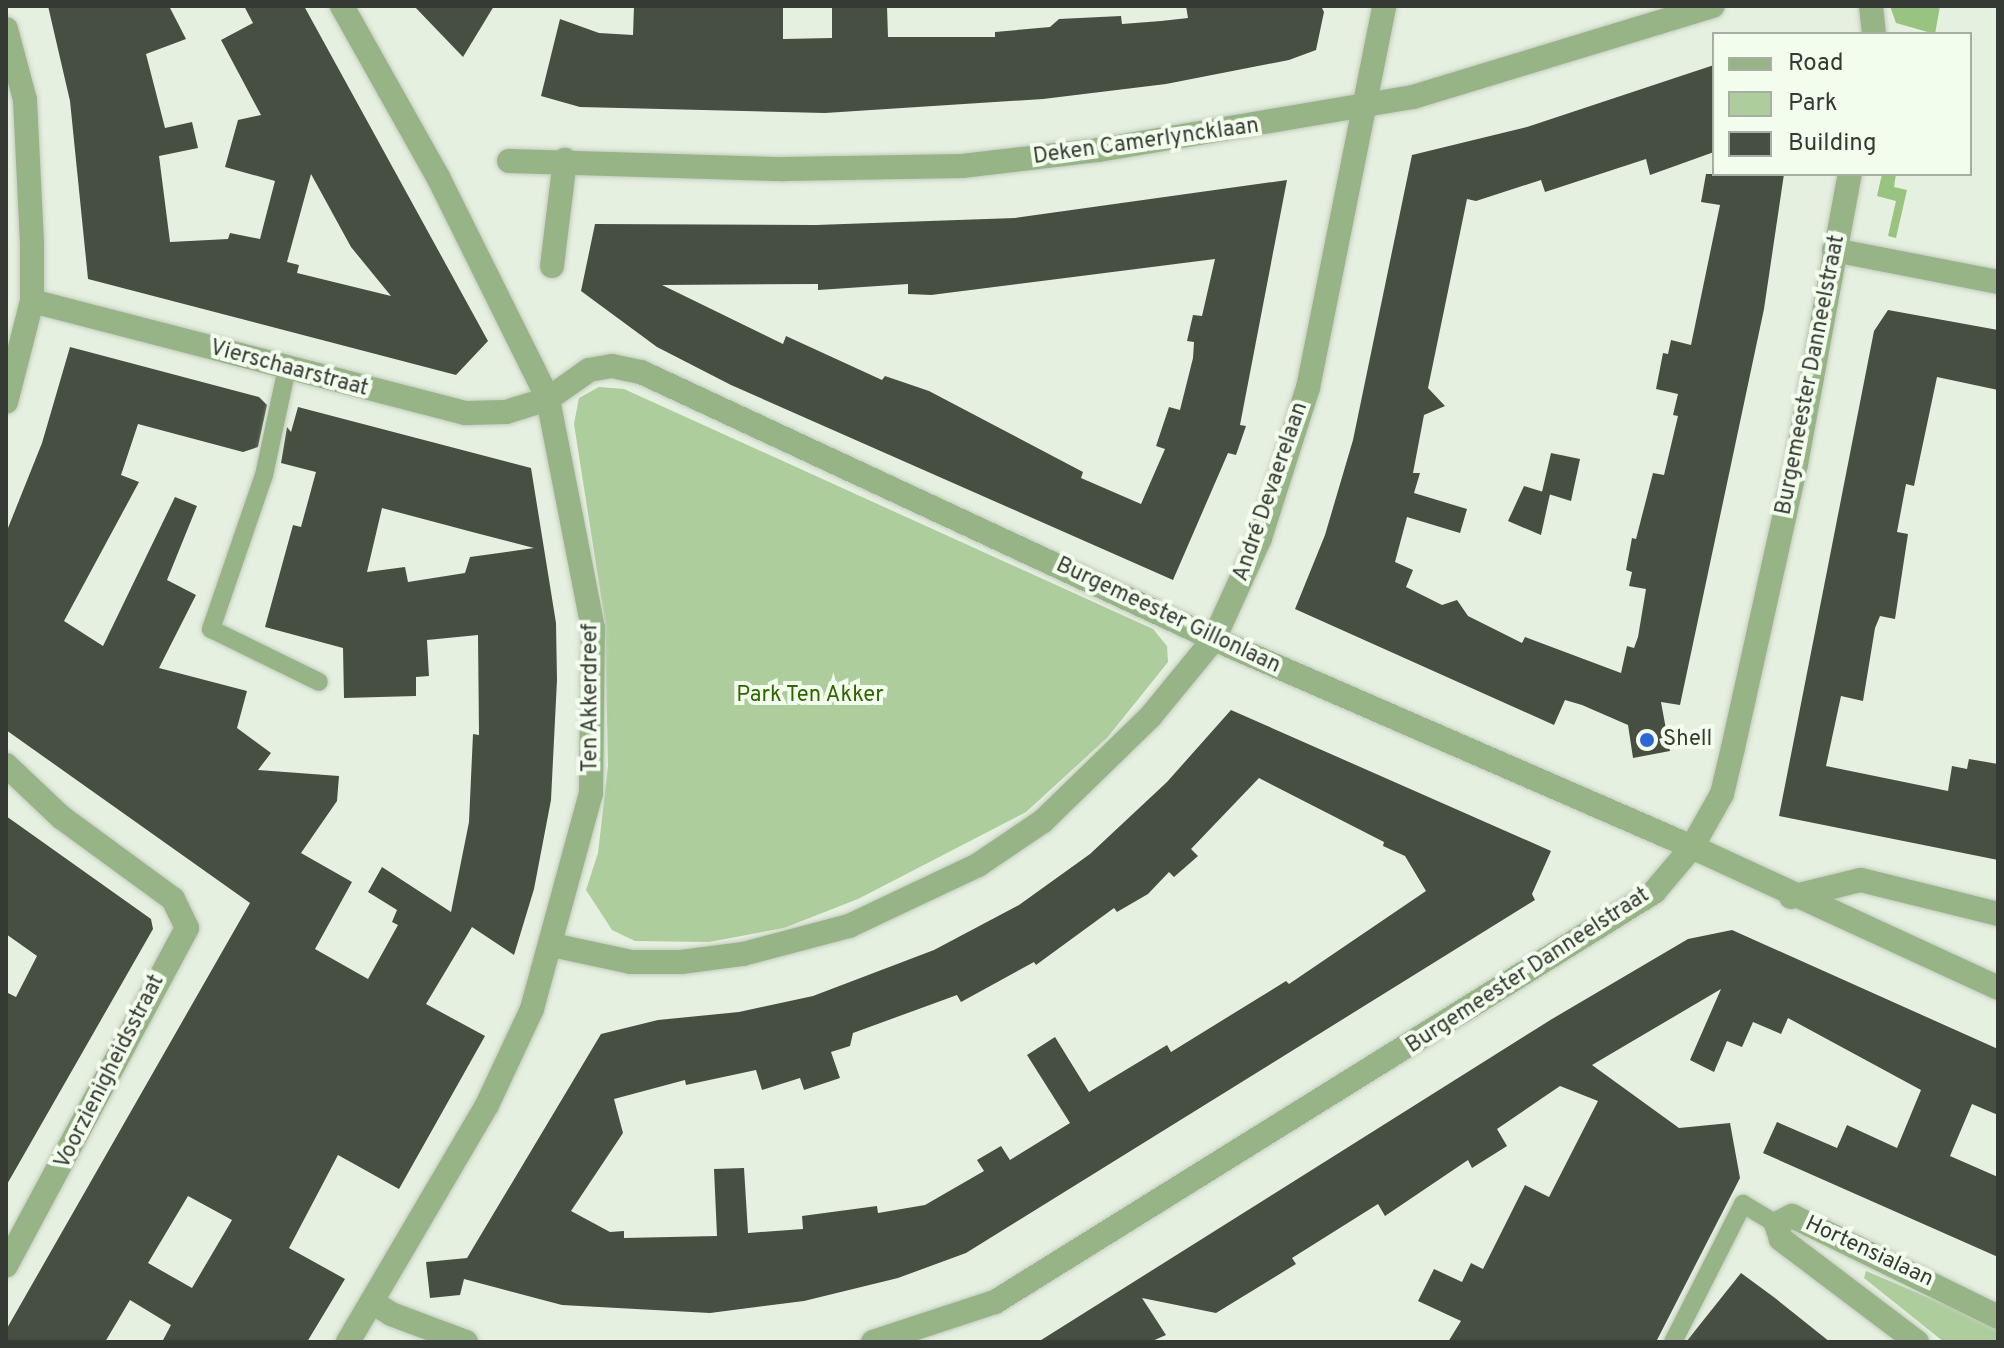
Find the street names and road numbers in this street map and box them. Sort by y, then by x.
street label: Deken Camerlyncklaan [1032,113,1260,171]
street label: Burgemeester Danneelstraat [1771,233,1851,517]
street label: Vierschaarstraat [207,335,371,403]
street label: André Devaerelaan [1228,399,1314,585]
street label: Burgemeester Gillonlaan [1052,552,1284,680]
street label: Ten Akkerdreef [578,623,604,773]
street label: Burgemeester Danneelstraat [1401,882,1655,1060]
street label: Voorzienigheidsstraat [50,971,170,1173]
street label: Hortensialaan [1801,1211,1937,1293]

